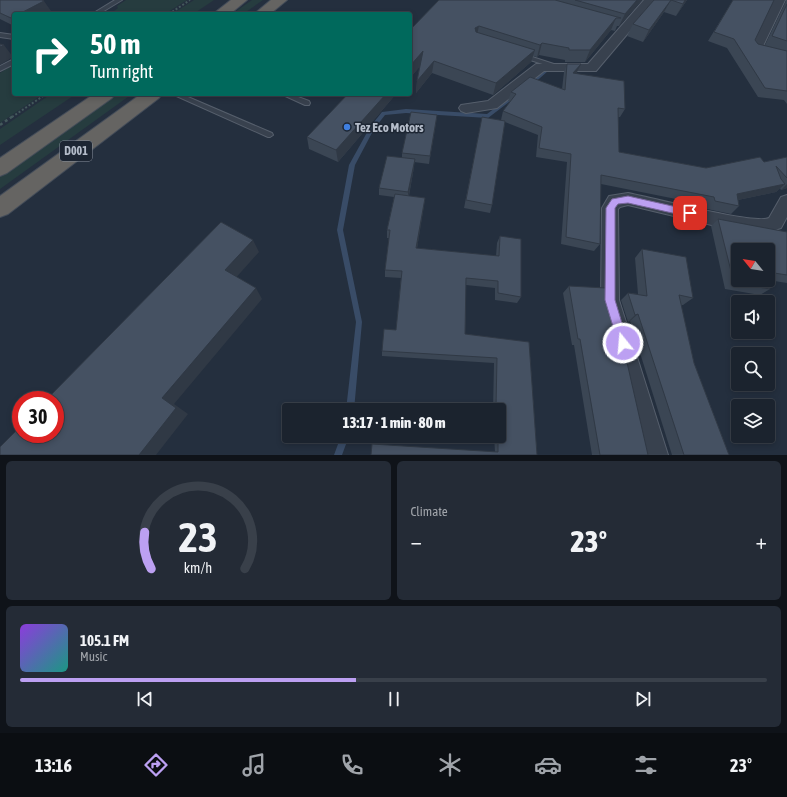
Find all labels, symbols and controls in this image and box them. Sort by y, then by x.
icon: right [24,28,76,80]
text: 50 m [90,28,140,60]
text: Turn right [90,61,153,82]
place label: Tez Eco Motors [355,120,424,135]
marker: Tez Eco Motors [342,122,352,132]
road number: D001 [60,141,92,161]
pin [673,196,707,230]
icon: arrive [679,202,701,224]
north arrow [731,243,775,287]
map controls [731,243,775,443]
button: sound [731,295,775,339]
position arrow [602,322,644,364]
button: search [731,347,775,391]
speed limit sign: 30 [12,391,64,443]
button: layers [731,399,775,443]
text: 13:17 · 1 min · 80 m [342,414,446,431]
text: Climate [411,504,448,519]
text: 23 [179,512,218,560]
text: 23° [571,524,607,558]
text: − [411,528,422,554]
text: + [756,528,767,554]
text: km/h [184,559,212,575]
text: 105.1 FM [80,632,129,649]
text: Music [80,649,107,664]
icon: previous [134,688,156,710]
icon: pause [383,688,405,710]
icon: next [632,688,654,710]
icon: directions [142,751,170,779]
icon: music [240,751,268,779]
icon: phone [338,751,366,779]
icon: climate [436,751,464,779]
icon: car [534,751,562,779]
icon: filters [632,751,660,779]
text: 13:16 [35,755,72,776]
text: 23° [730,755,752,776]

